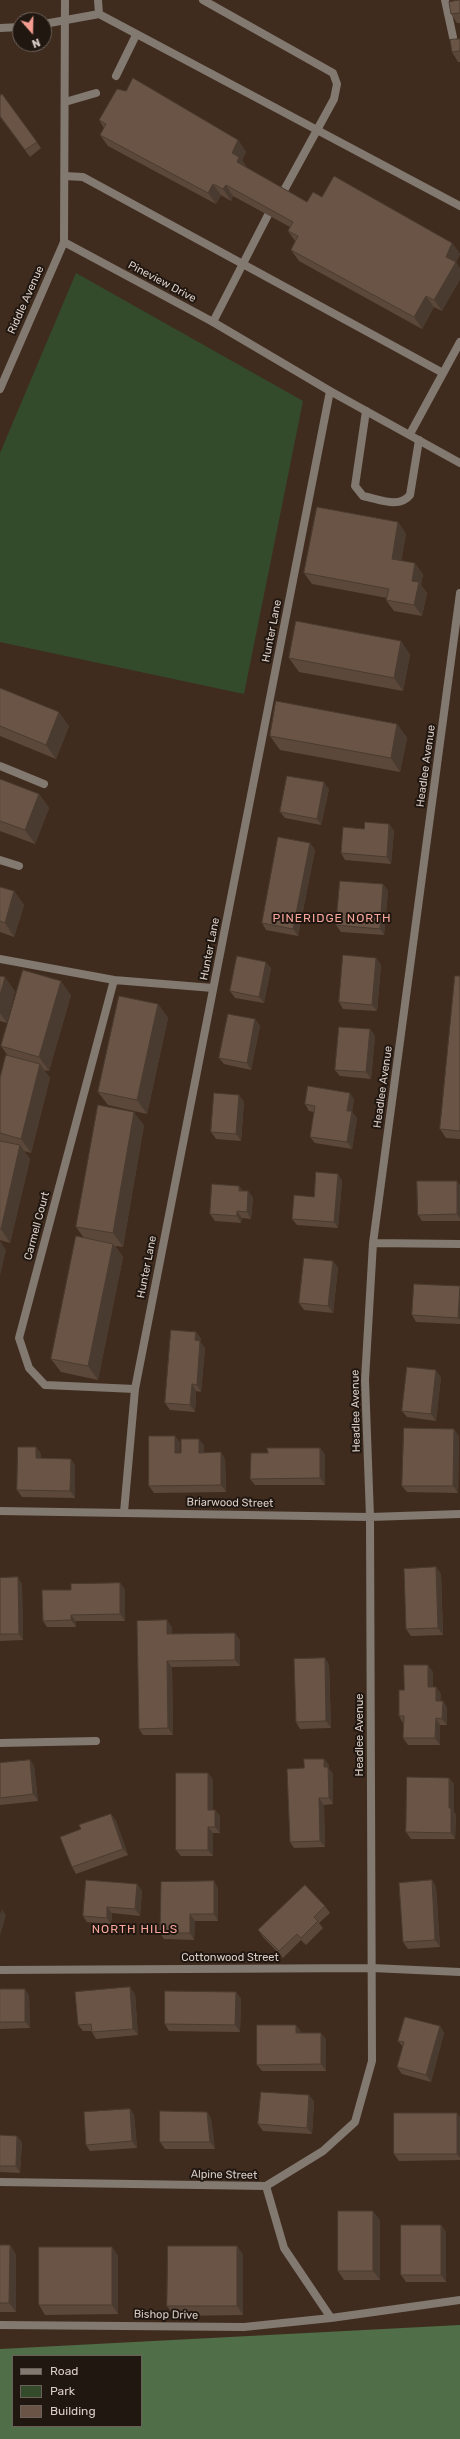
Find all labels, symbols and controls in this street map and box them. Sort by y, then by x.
north arrow [12,12,52,52]
text: N [30,35,42,50]
street label: Pineview Drive [126,259,198,305]
street label: Riddle Avenue [5,264,47,336]
street label: Hunter Lane [259,599,285,663]
street label: Headlee Avenue [414,724,438,808]
district label: PINERIDGE NORTH [272,912,392,926]
street label: Hunter Lane [197,917,223,981]
street label: Headlee Avenue [371,1045,395,1129]
street label: Carmell Court [22,1190,52,1262]
street label: Hunter Lane [134,1235,160,1299]
street label: Headlee Avenue [349,1369,363,1453]
street label: Briarwood Street [187,1496,273,1510]
street label: Headlee Avenue [353,1694,367,1776]
district label: NORTH HILLS [92,1923,178,1937]
street label: Cottonwood Street [181,1951,279,1965]
street label: Alpine Street [191,2168,257,2182]
street label: Bishop Drive [134,2308,198,2322]
legend [12,2355,142,2427]
text: Road [50,2364,78,2378]
text: Park [50,2384,75,2398]
text: Building [50,2404,96,2418]

